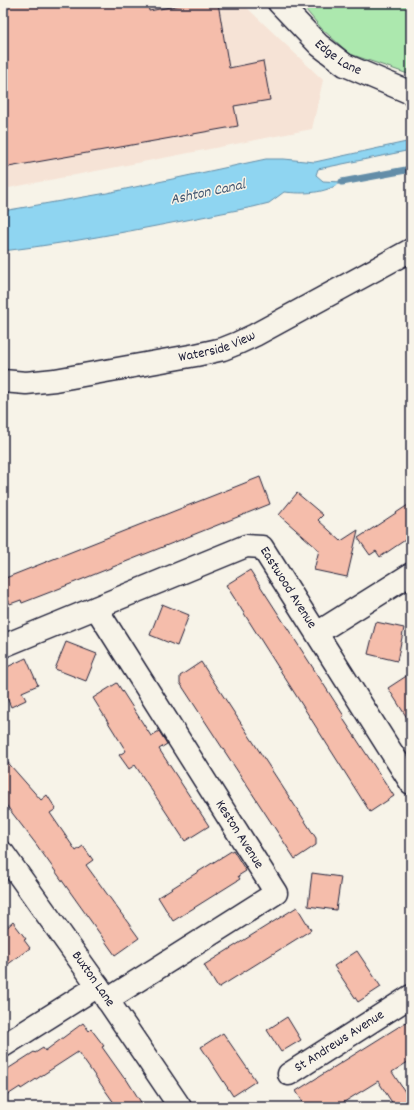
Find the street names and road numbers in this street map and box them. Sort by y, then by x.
street label: Edge Lane [309,35,364,81]
street label: Waterside View [177,326,259,368]
street label: Eastwood Avenue [254,543,321,633]
street label: Keston Avenue [210,796,268,873]
street label: Buxton Lane [66,947,119,1011]
street label: St Andrews Avenue [291,1005,388,1078]

